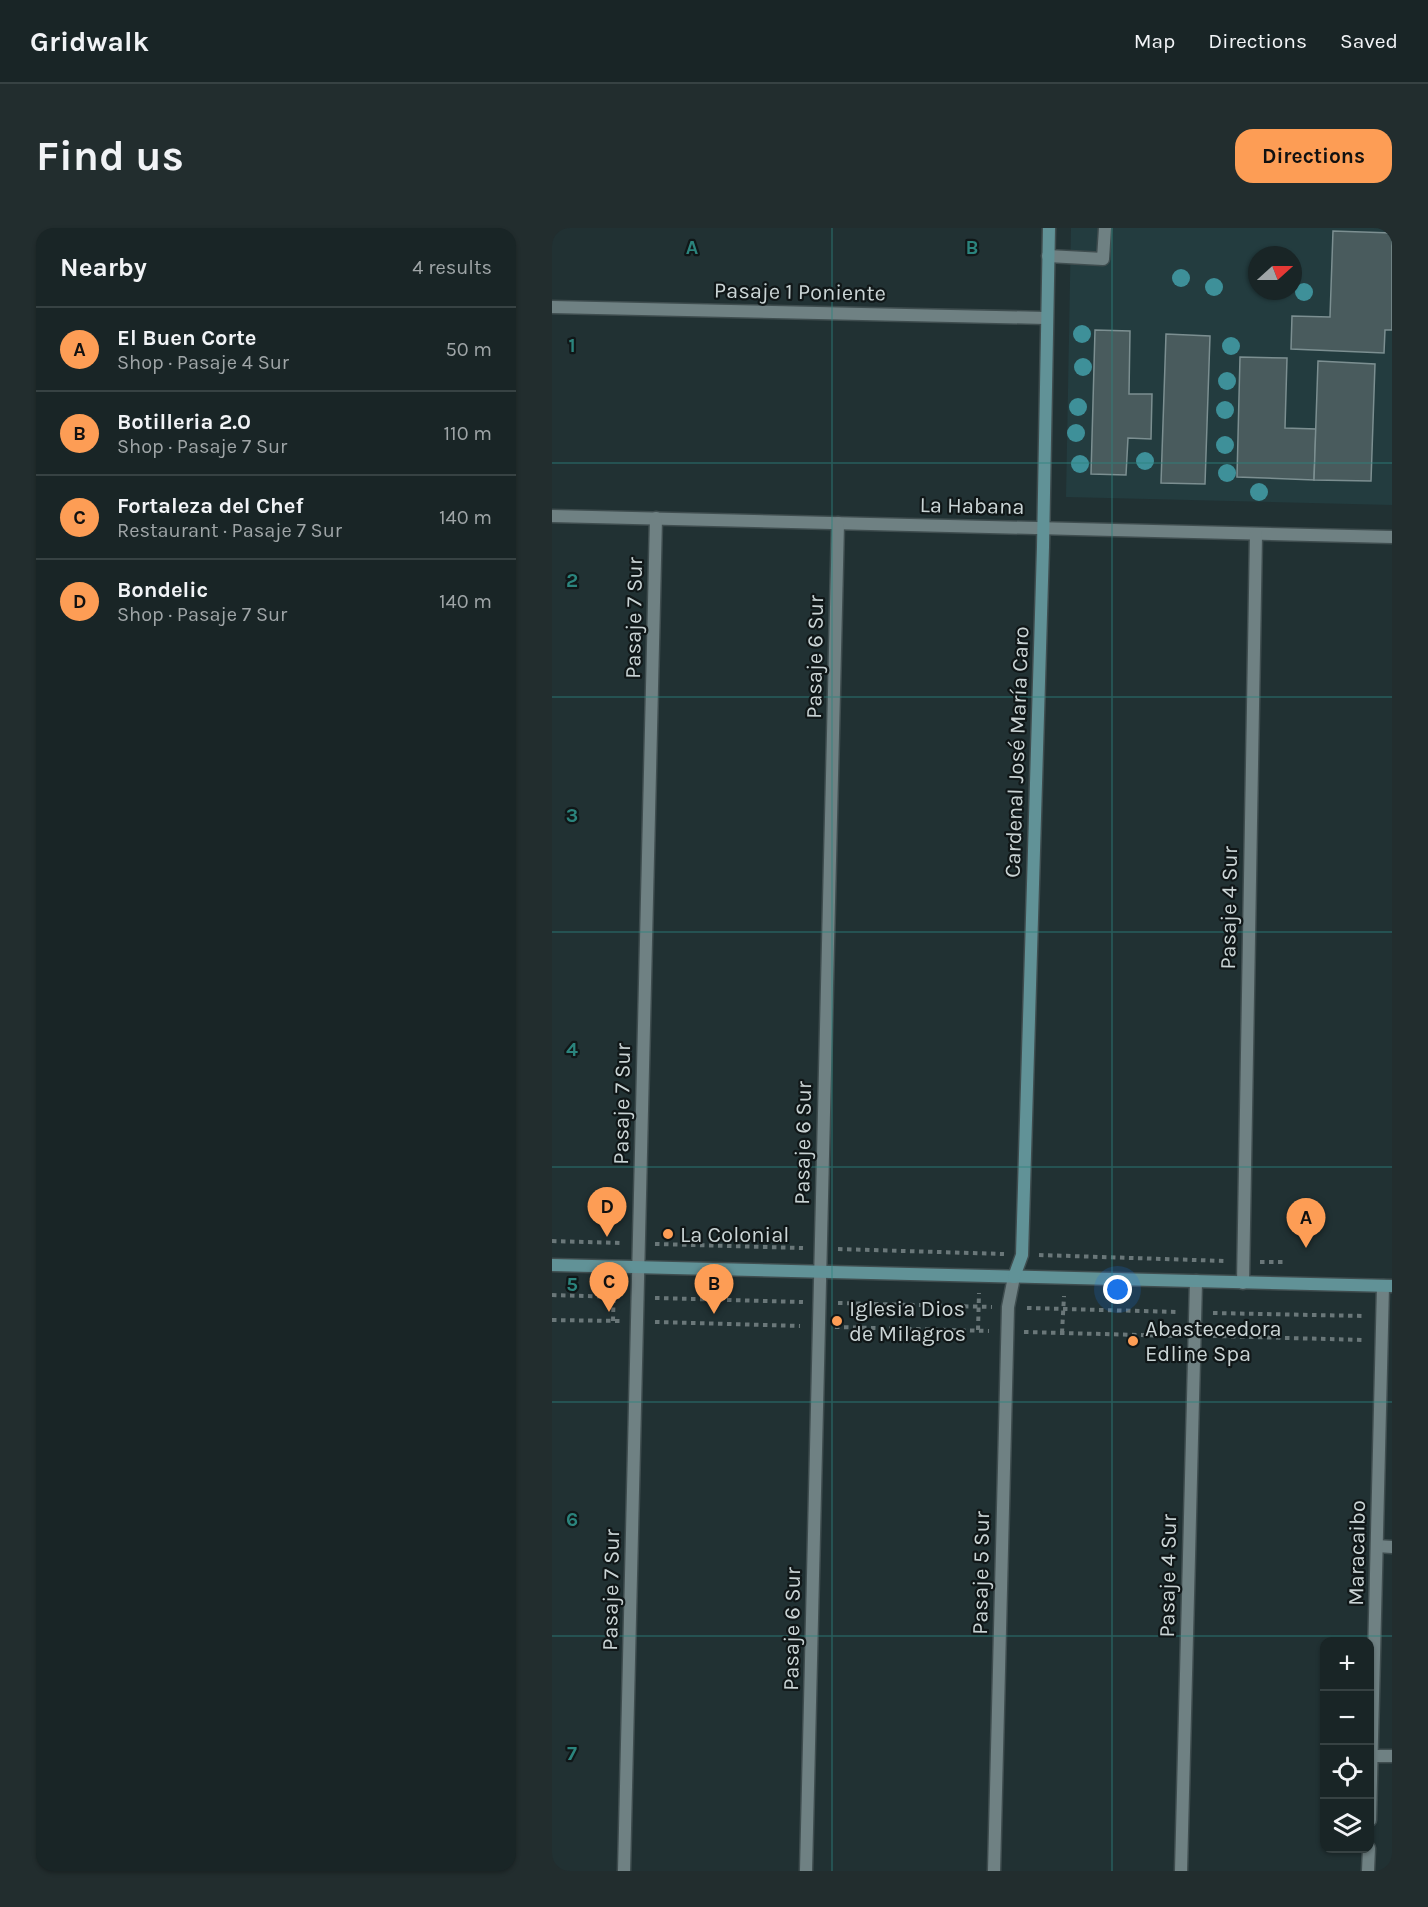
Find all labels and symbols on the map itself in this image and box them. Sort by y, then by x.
text: A [686,236,699,259]
text: B [966,236,978,259]
north arrow [1248,246,1302,300]
street label: Pasaje 1 Poniente [714,278,886,306]
text: 1 [568,334,576,357]
street label: La Habana [919,492,1025,520]
street label: Pasaje 7 Sur [620,557,648,679]
text: 2 [566,569,578,592]
street label: Pasaje 6 Sur [801,595,829,719]
street label: Cardenal José María Caro [1000,626,1034,878]
text: 3 [566,804,578,827]
street label: Pasaje 4 Sur [1215,846,1243,970]
text: 4 [566,1038,578,1061]
street label: Pasaje 7 Sur [608,1043,636,1165]
street label: Pasaje 6 Sur [789,1081,817,1205]
pin: D [588,1188,626,1237]
pin: A [1286,1198,1326,1248]
place label: La Colonial [680,1222,789,1248]
marker: La Colonial [661,1227,675,1241]
pin: C [590,1262,628,1312]
pin: B [694,1264,734,1314]
text: 5 [566,1273,578,1296]
your location [1103,1275,1132,1304]
place label: Iglesia Dios de Milagros [849,1296,966,1347]
marker: Iglesia Dios de Milagros [830,1314,844,1328]
place label: Abastecedora Edline Spa [1145,1316,1282,1367]
marker: Abastecedora Edline Spa [1126,1334,1140,1348]
street label: Maracaibo [1343,1500,1371,1606]
text: 6 [566,1508,578,1531]
street label: Pasaje 5 Sur [967,1511,995,1635]
street label: Pasaje 4 Sur [1154,1514,1182,1638]
street label: Pasaje 7 Sur [597,1529,625,1651]
street label: Pasaje 6 Sur [778,1567,806,1691]
text: 7 [567,1742,577,1765]

